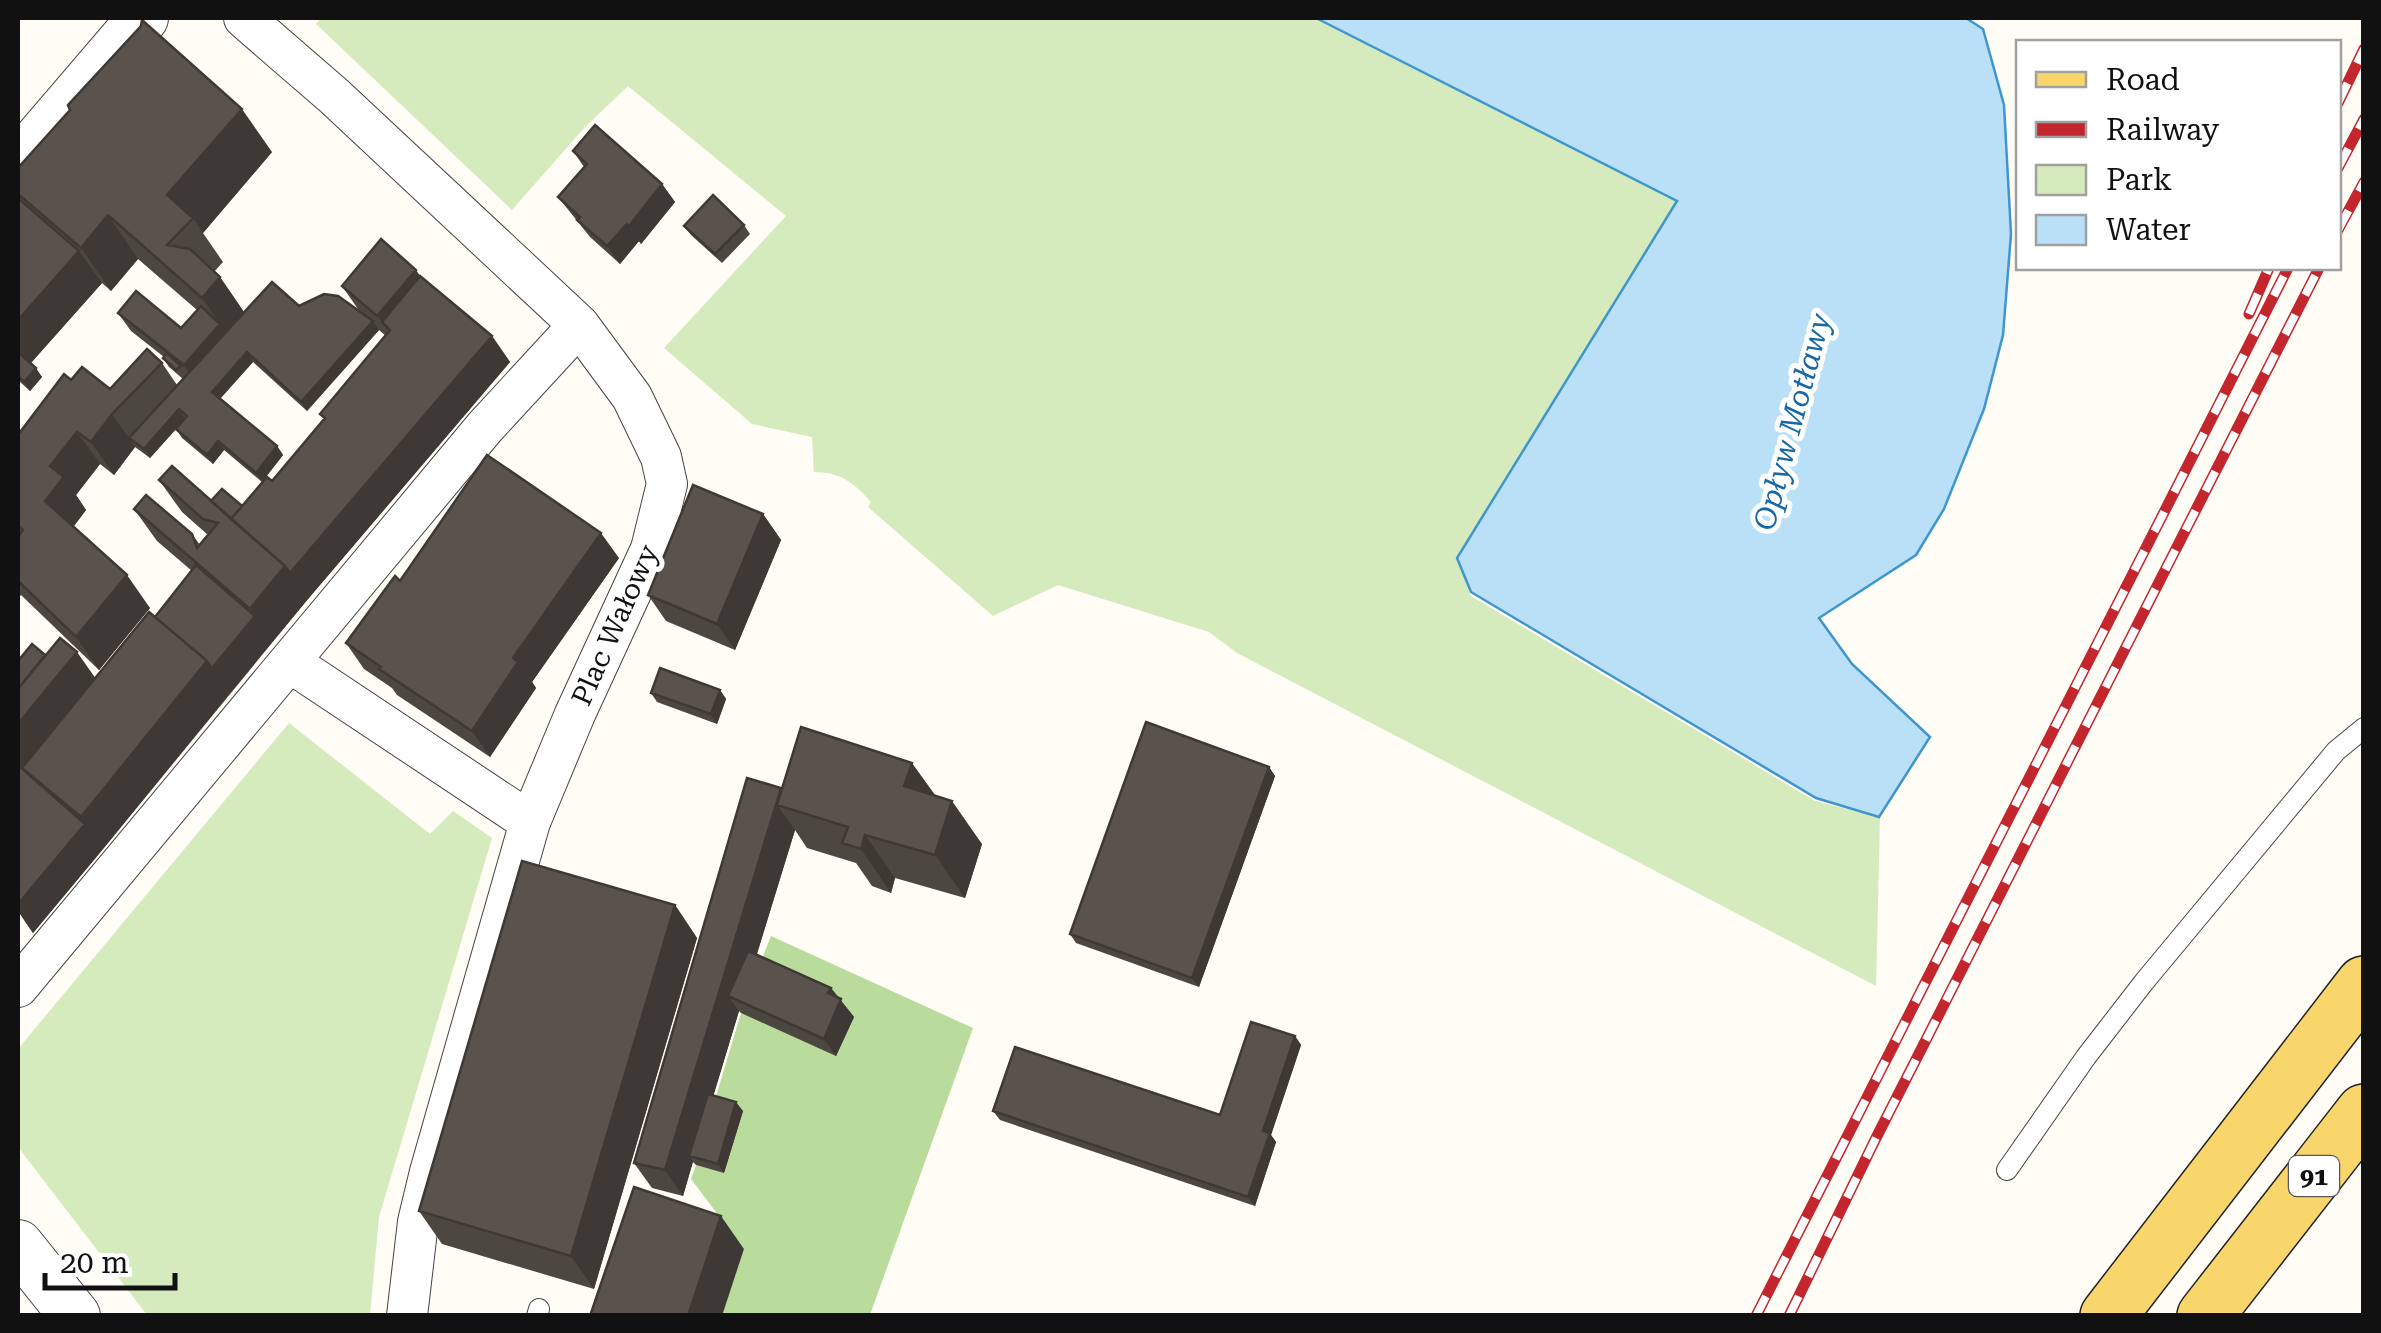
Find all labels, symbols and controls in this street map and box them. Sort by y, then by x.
legend [2016,40,2341,270]
text: Road [2106,62,2180,97]
text: Railway [2106,112,2220,147]
text: Park [2106,162,2172,197]
text: Water [2106,212,2191,247]
water label: Opływ Motławy [1746,309,1838,534]
street label: Plac Wałowy [565,539,665,710]
road number: 91 [2289,1156,2339,1196]
scale bar [45,1228,175,1290]
text: 20 m [60,1245,129,1280]

